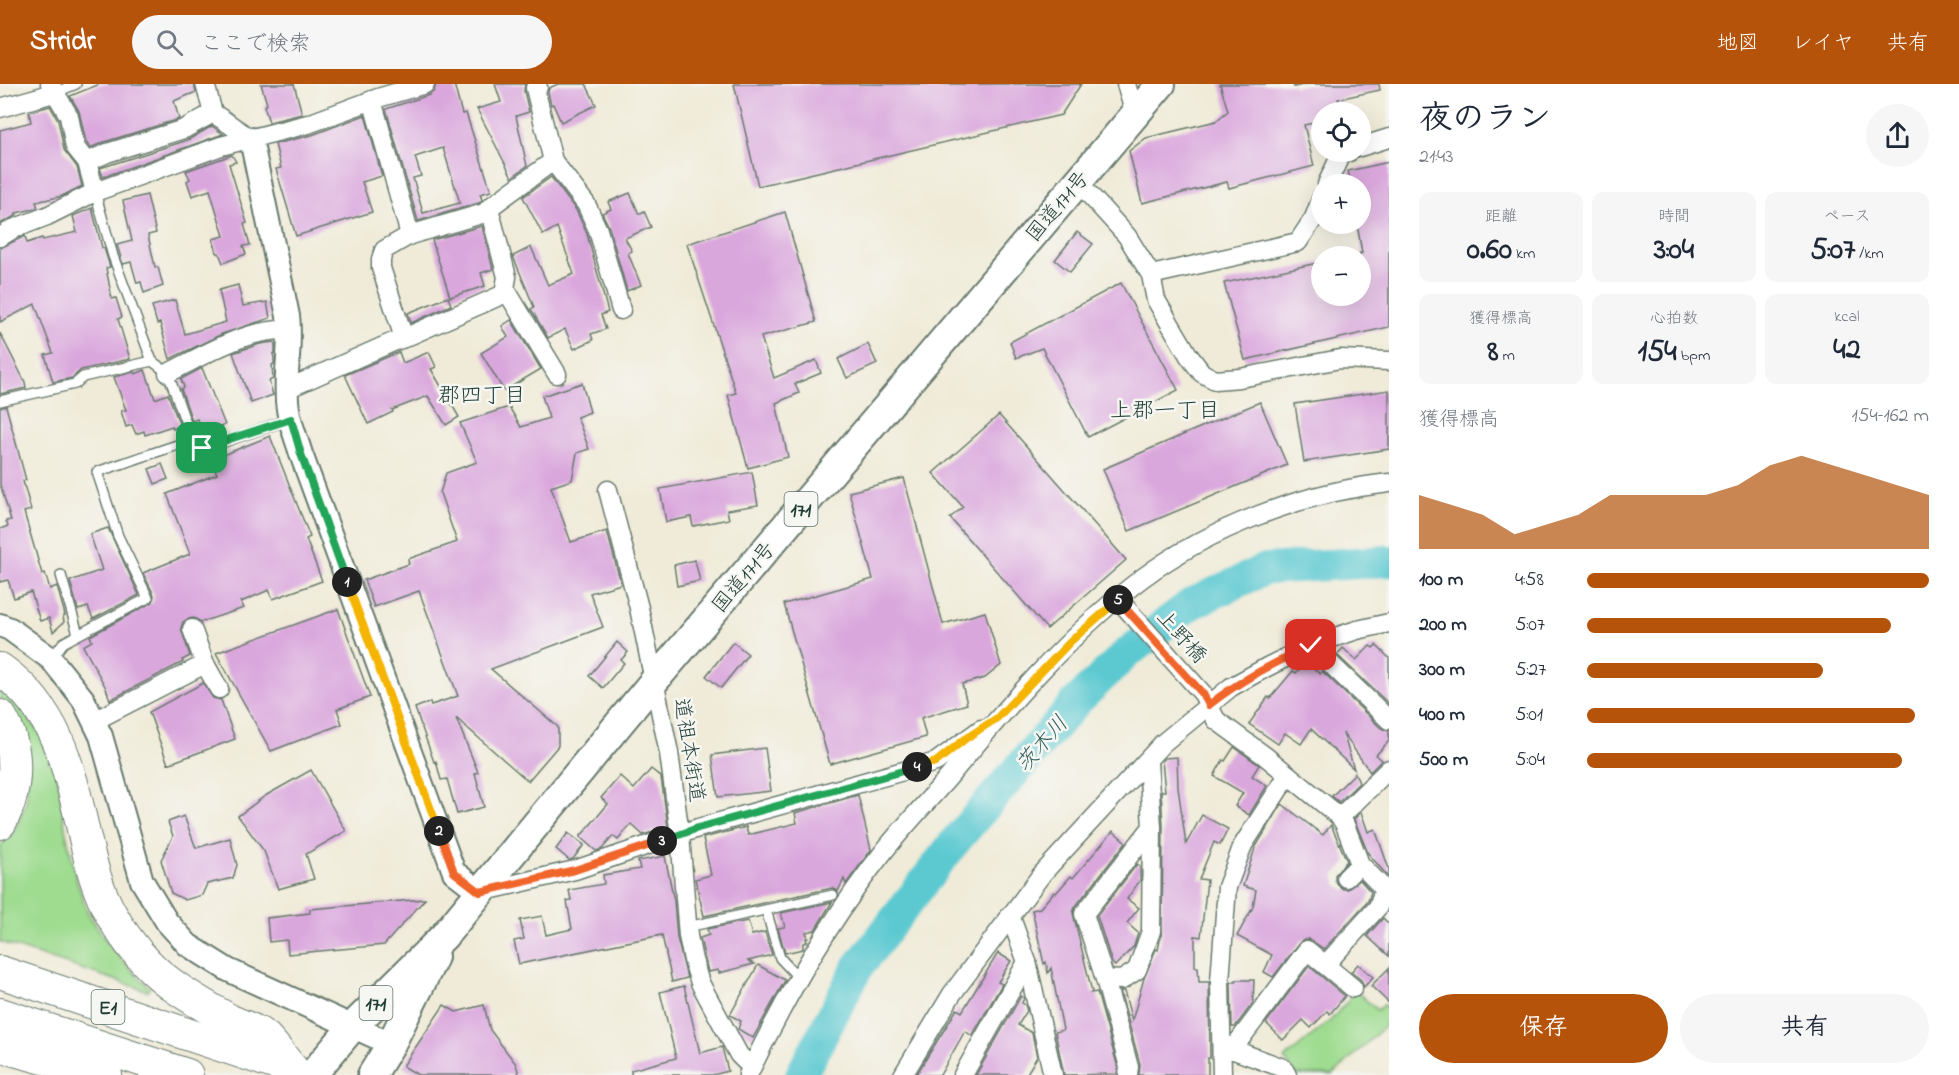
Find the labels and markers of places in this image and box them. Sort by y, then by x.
pin [176,422,227,473]
pin: 1 [332,567,362,597]
pin: 5 [1103,585,1133,615]
pin [1285,619,1336,670]
pin: 4 [902,752,932,782]
pin: 2 [424,816,454,846]
pin: 3 [647,826,677,856]

